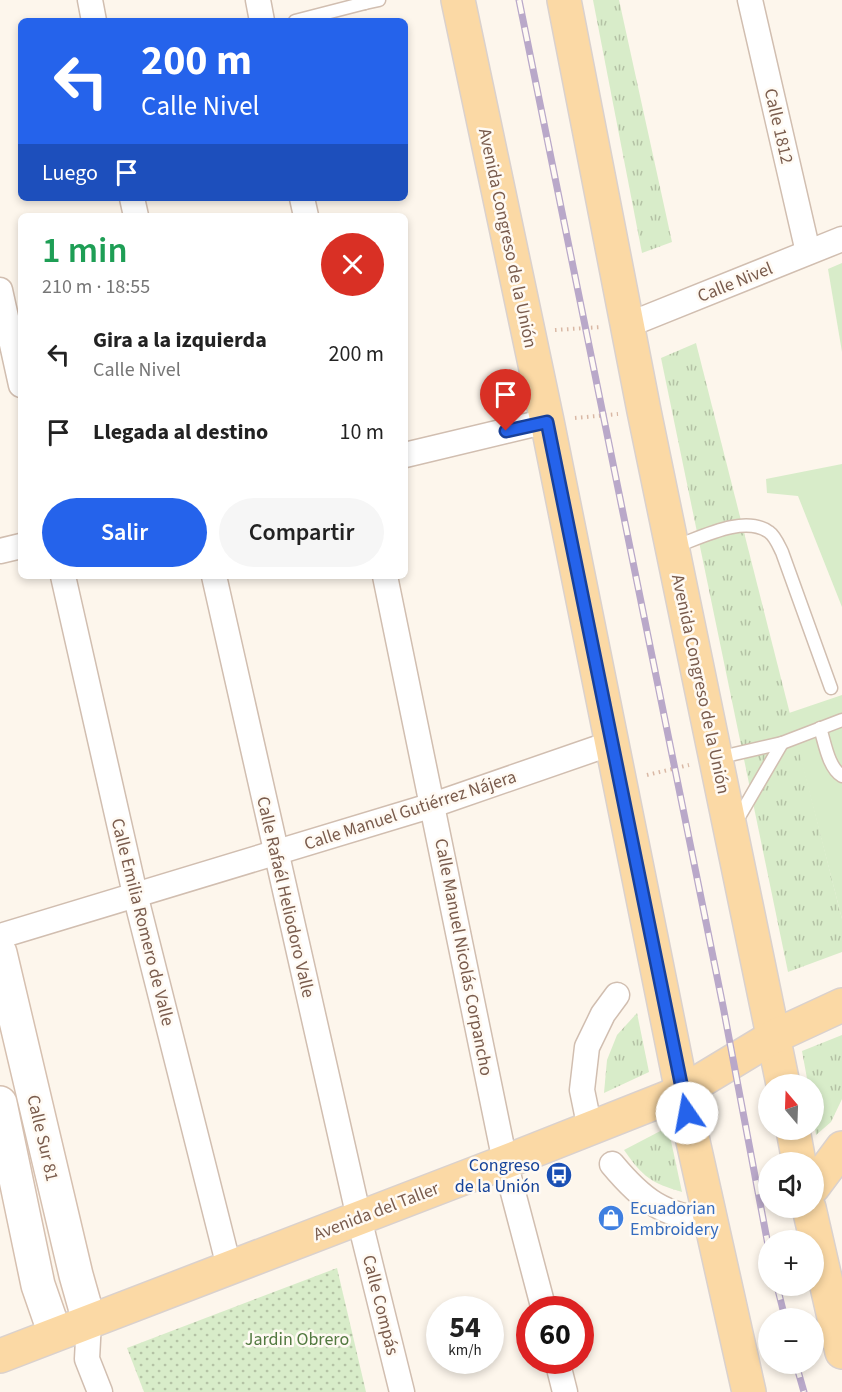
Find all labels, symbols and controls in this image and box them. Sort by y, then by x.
text: 200 m [141,31,252,91]
icon: left [42,42,120,120]
street label: Calle 1812 [758,86,799,166]
text: Calle Nivel [141,87,260,126]
street label: Avenida Congreso de la Unión [472,126,543,350]
icon: arrive [110,156,143,189]
text: Luego [42,157,98,189]
text: 1 min [42,225,128,276]
button: close [321,233,384,296]
street label: Calle Nivel [694,256,776,309]
text: 210 m · 18:55 [42,273,150,301]
text: Gira a la izquierda [93,324,267,356]
icon: left [42,338,75,371]
text: 200 m [329,338,384,370]
text: Calle Nivel [93,356,181,384]
pin [480,369,531,431]
icon: arrive [489,378,522,411]
icon: arrive [42,416,75,449]
text: Llegada al destino [93,416,268,448]
text: 10 m [339,416,384,448]
button: Salir [42,498,207,567]
button: Compartir [219,498,384,567]
street label: Avenida Congreso de la Unión [665,572,736,796]
street label: Calle Manuel Gutiérrez Nájera [301,764,519,857]
street label: Calle Rafaél Heliodoro Valle [250,794,321,1000]
street label: Calle Emilia Romero de Valle [105,816,180,1029]
street label: Calle Manuel Nicolás Corpancho [428,836,499,1078]
north arrow [758,1074,824,1140]
map controls [758,1074,824,1374]
position arrow [655,1081,719,1145]
street label: Calle Sur 81 [20,1092,65,1184]
button: sound [758,1152,824,1218]
place label: Congreso de la Unión [455,1153,540,1199]
bus stop icon: Congreso de la Unión [544,1160,574,1190]
street label: Avenida del Taller [310,1176,443,1247]
place label: Ecuadorian Embroidery [630,1196,719,1242]
shop icon: Ecuadorian Embroidery [596,1203,626,1233]
button: + [758,1230,824,1296]
street label: Calle Compás [356,1252,405,1358]
speed limit sign: 60 [516,1296,594,1374]
text: 54 [449,1306,481,1349]
button: − [758,1308,824,1374]
park label: Jardin Obrero [245,1327,349,1352]
text: km/h [448,1340,482,1361]

